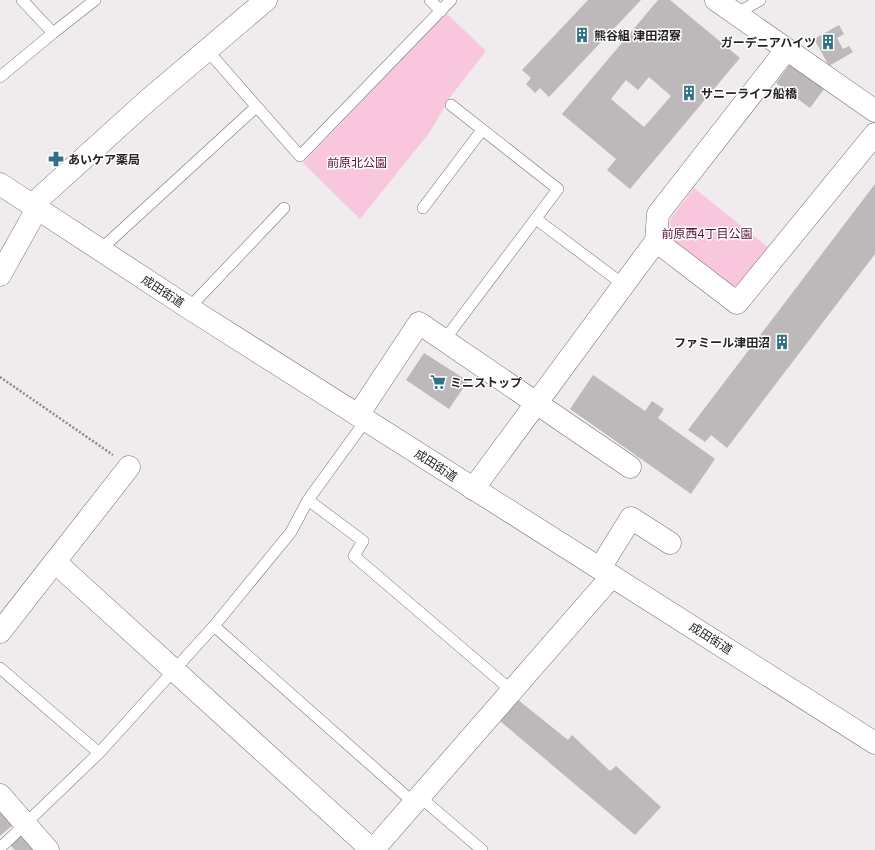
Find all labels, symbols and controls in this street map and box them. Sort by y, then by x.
building icon: 熊谷組 津田沼寮 [573,26,591,44]
place label: 熊谷組 津田沼寮 [594,27,681,44]
building icon: ガーデニアハイツ [819,33,837,51]
place label: ガーデニアハイツ [721,34,816,51]
building icon: サニーライフ船橋 [680,84,698,102]
place label: サニーライフ船橋 [701,85,798,102]
pharmacy icon: あいケア薬局 [47,150,65,168]
place label: あいケア薬局 [68,151,140,168]
park label: 前原北公園 [327,154,387,171]
park label: 前原西4丁目公園 [662,225,752,242]
street label: 成田街道 [138,271,188,311]
building icon: ファミール津田沼 [773,333,791,351]
place label: ファミール津田沼 [674,334,770,351]
supermarket icon: ミニストップ [429,373,447,391]
place label: ミニストップ [450,374,522,391]
street label: 成田街道 [411,445,461,485]
street label: 成田街道 [686,618,736,658]

